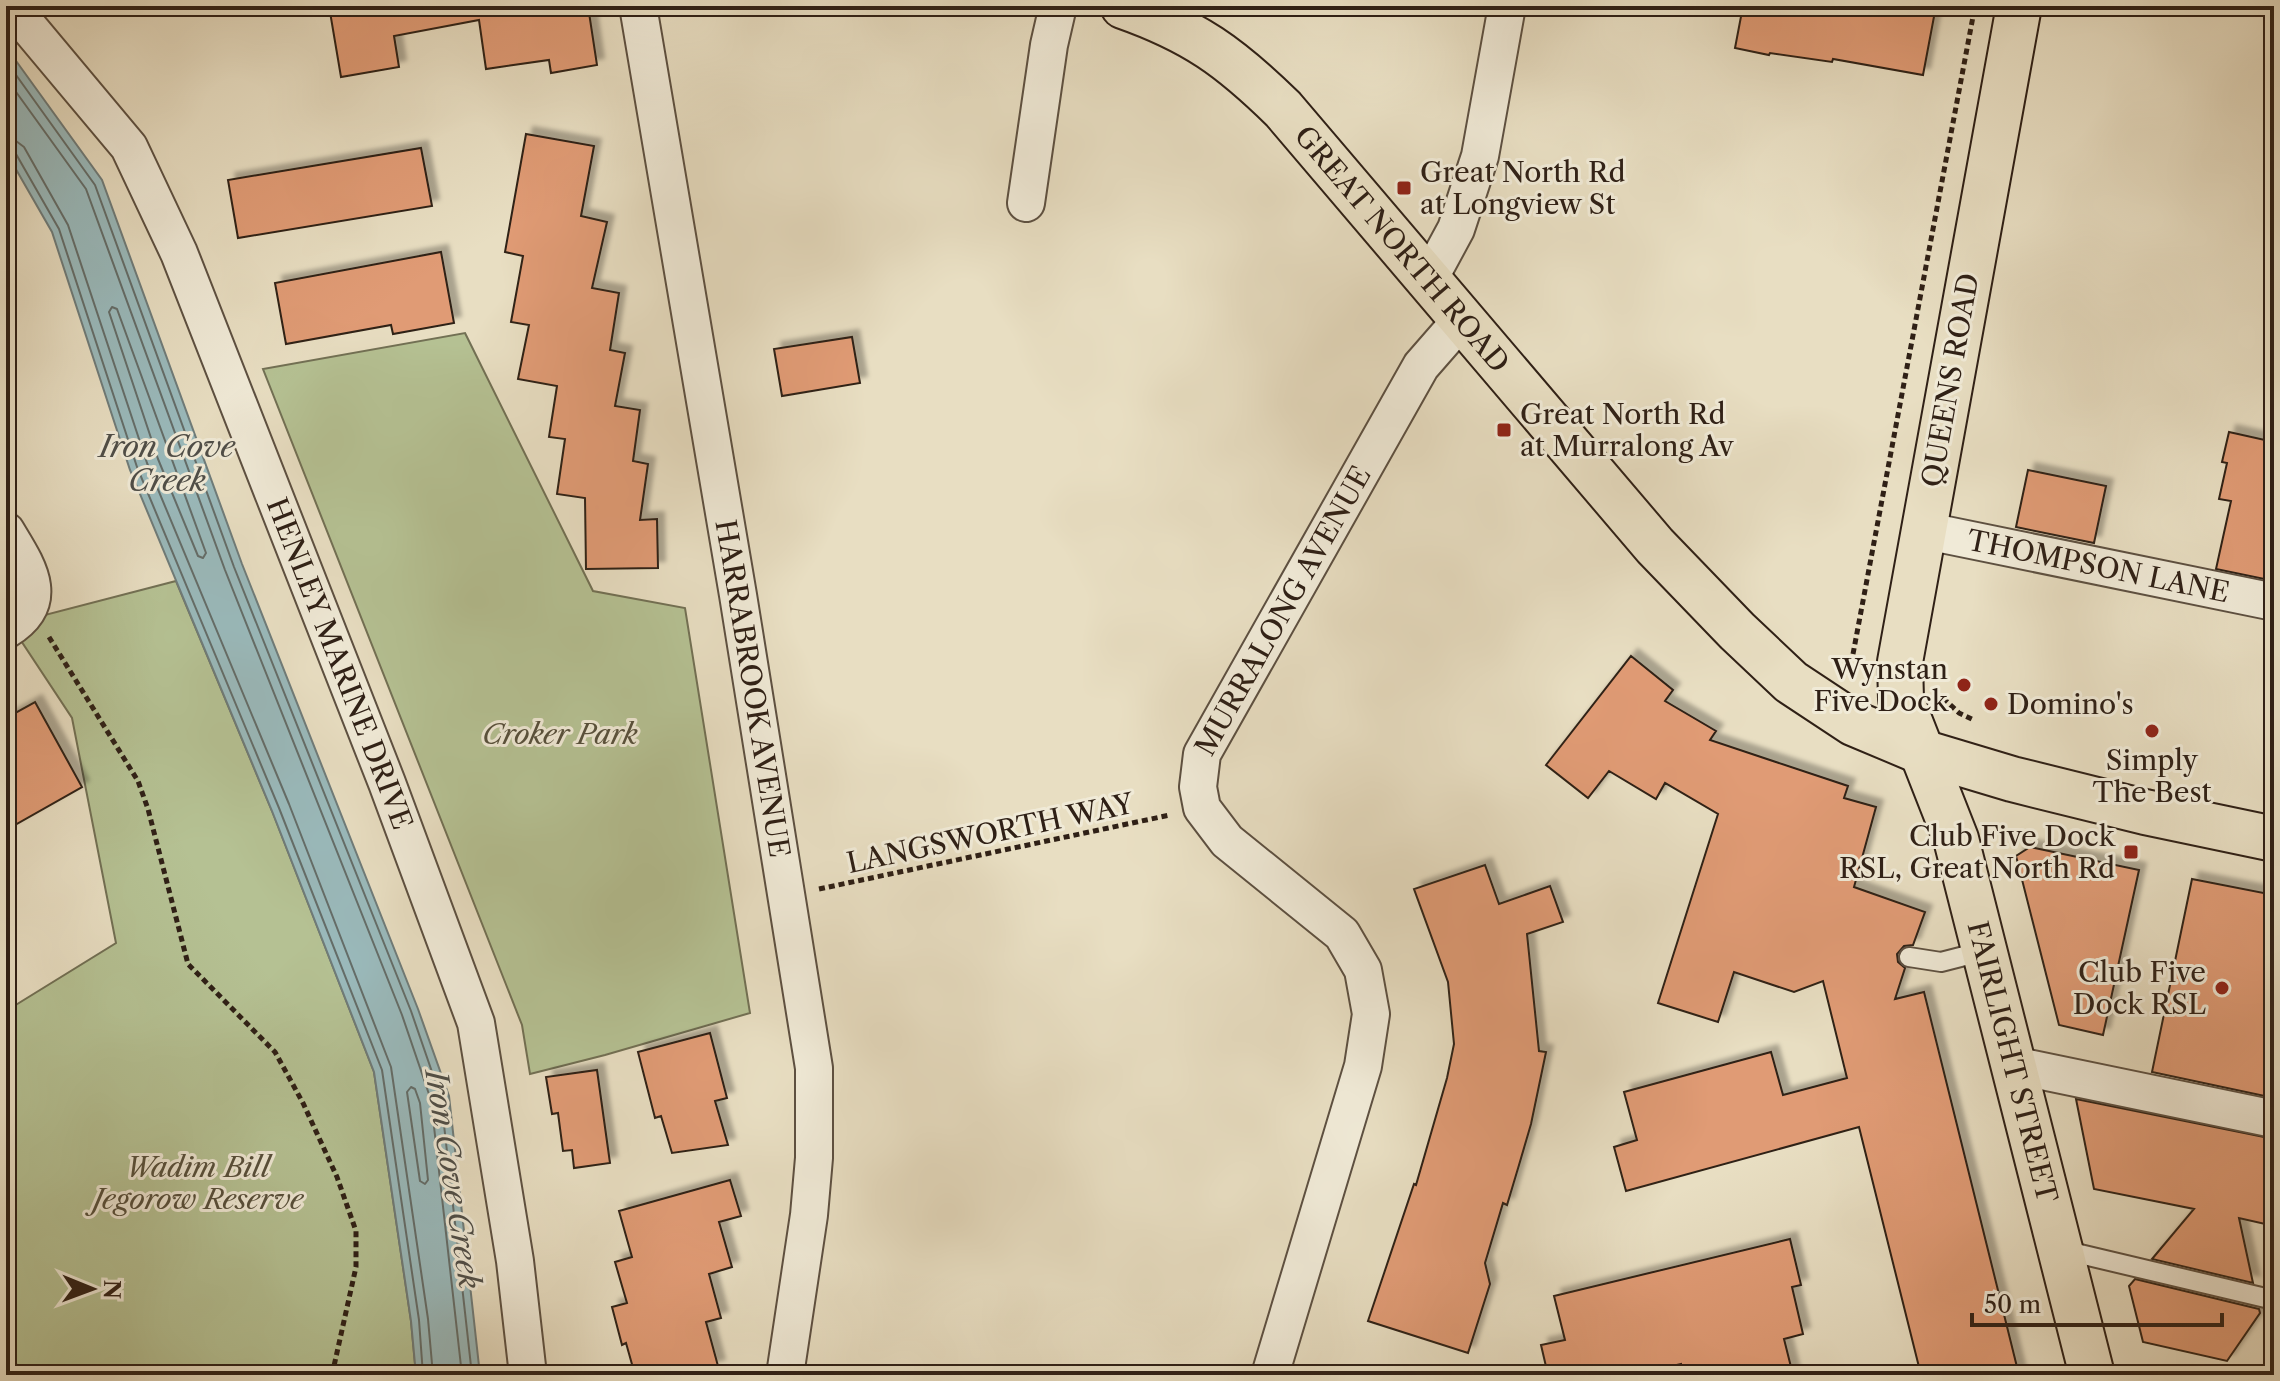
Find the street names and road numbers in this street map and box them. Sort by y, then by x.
street label: GREAT NORTH ROAD [1288,119,1517,379]
street label: QUEENS ROAD [1914,270,1986,490]
street label: MURRALONG AVENUE [1188,460,1378,761]
street label: HENLEY MARINE DRIVE [260,493,420,834]
street label: HARRABROOK AVENUE [708,517,797,860]
street label: THOMPSON LANE [1964,523,2232,609]
street label: LANGSWORTH WAY [844,786,1138,880]
street label: FAIRLIGHT STREET [1961,918,2065,1206]

